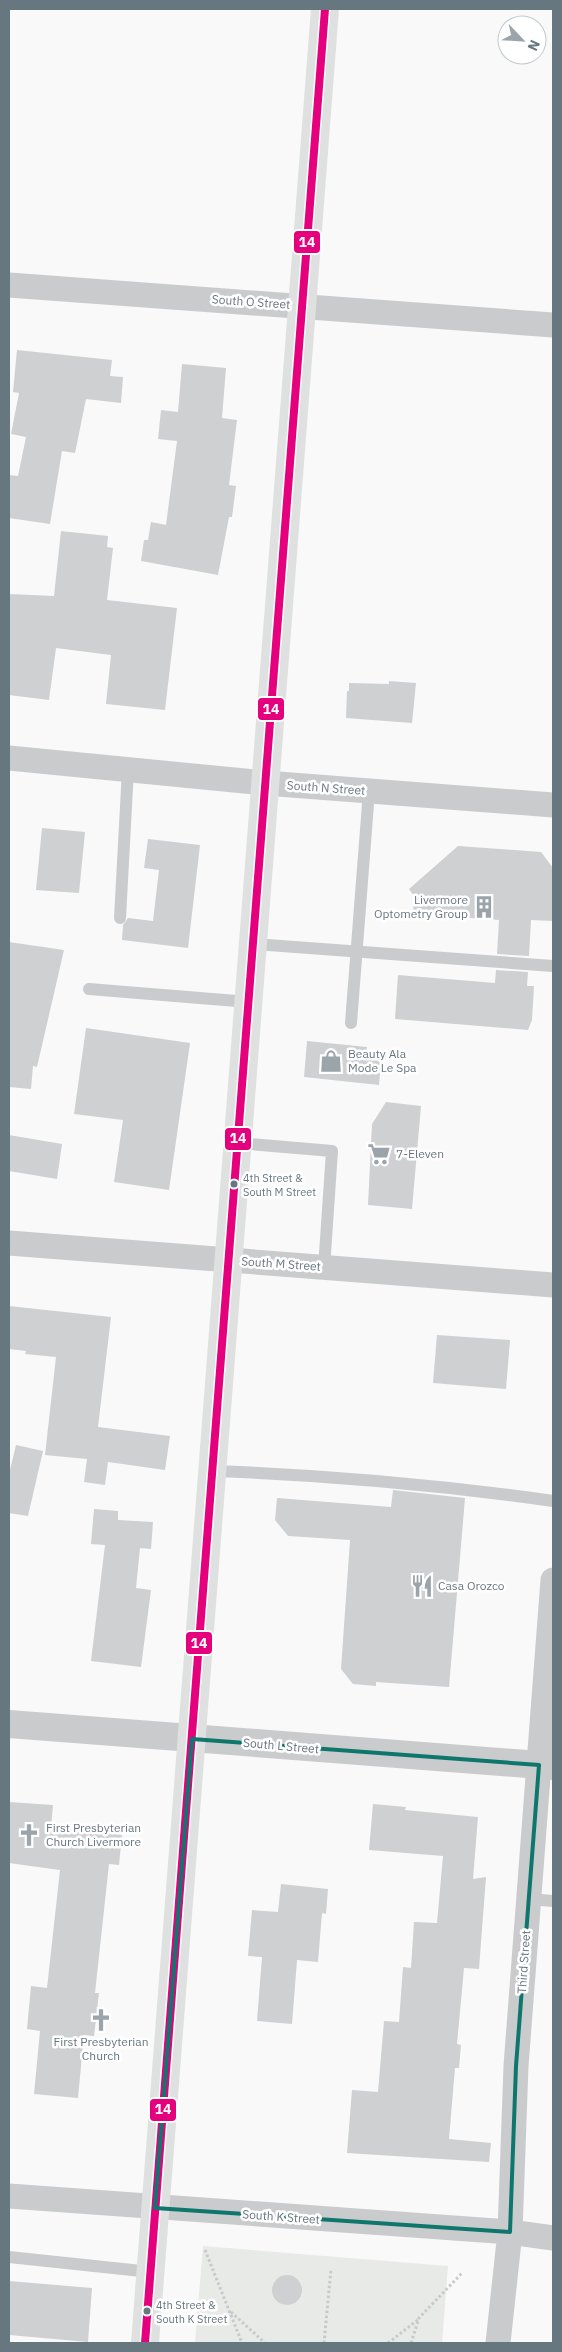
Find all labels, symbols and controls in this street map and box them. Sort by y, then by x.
north arrow [497,15,547,65]
text: N [523,37,544,54]
line badge: 14 [293,230,321,254]
text: 14 [299,233,315,251]
street label: South O Street [211,291,291,312]
line badge: 14 [257,697,285,721]
text: 14 [263,700,279,718]
street label: South N Street [286,777,366,798]
place label: Livermore Optometry Group [374,892,468,921]
building icon: Livermore Optometry Group [471,894,497,920]
place label: Beauty Ala Mode Le Spa [348,1046,417,1075]
shop icon: Beauty Ala Mode Le Spa [318,1048,344,1074]
line badge: 14 [224,1127,252,1151]
text: 14 [230,1129,246,1147]
supermarket icon: 7-Eleven [366,1141,392,1167]
place label: 7-Eleven [396,1146,444,1161]
place label: 4th Street & South M Street [243,1171,316,1199]
marker: 4th Street & South M Street [229,1179,239,1189]
street label: South M Street [241,1253,321,1274]
restaurant icon: Casa Orozco [409,1573,435,1599]
place label: Casa Orozco [438,1578,505,1593]
line badge: 14 [185,1631,213,1655]
text: 14 [191,1634,207,1652]
street label: South L Street [242,1735,320,1756]
place label: First Presbyterian Church Livermore [46,1820,141,1849]
church icon: First Presbyterian Church Livermore [16,1822,42,1848]
street label: Third Street [514,1930,533,1994]
church icon: First Presbyterian Church [88,2007,114,2033]
place label: First Presbyterian Church [53,2034,149,2063]
line badge: 14 [149,2098,177,2122]
text: 14 [155,2100,171,2118]
street label: South K Street [242,2206,320,2227]
place label: 4th Street & South K Street [156,2298,227,2326]
marker: 4th Street & South K Street [142,2306,152,2316]

